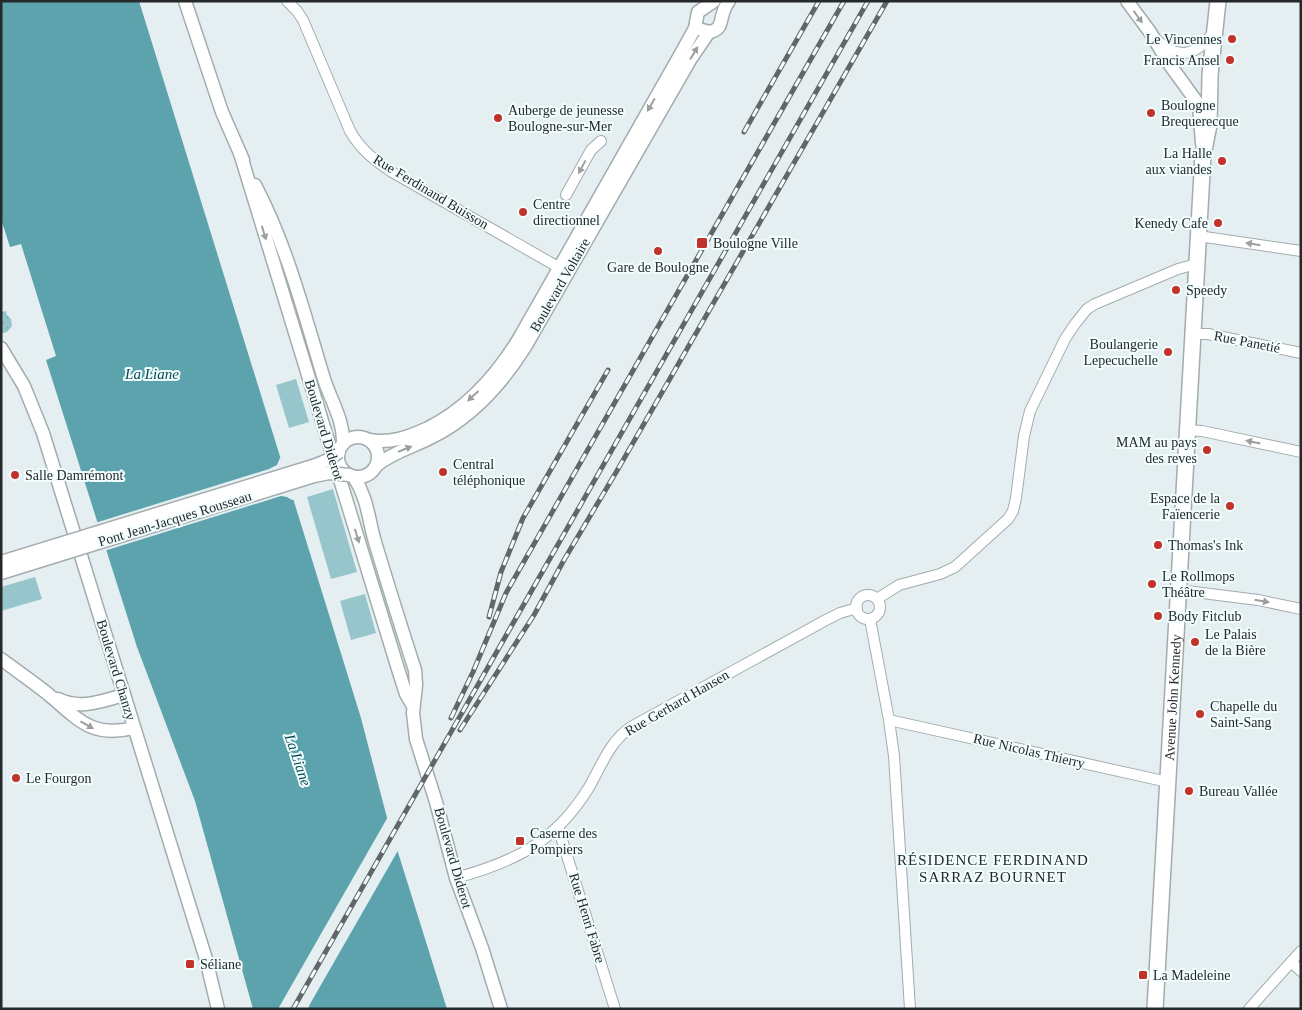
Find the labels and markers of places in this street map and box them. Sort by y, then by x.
place label: Le Vincennes [1146,32,1222,47]
marker: Le Vincennes [1226,33,1238,45]
place label: Francis Ansel [1143,53,1220,68]
marker: Francis Ansel [1224,54,1236,66]
place label: Boulogne Brequerecque [1161,98,1239,129]
place label: Auberge de jeunesse Boulogne-sur-Mer [508,103,624,134]
marker: Boulogne Brequerecque [1145,107,1157,119]
marker: Auberge de jeunesse Boulogne-sur-Mer [492,112,504,124]
place label: La Halle aux viandes [1146,146,1212,177]
marker: La Halle aux viandes [1216,155,1228,167]
place label: Centre directionnel [533,197,600,228]
marker: Centre directionnel [517,206,529,218]
place label: Kenedy Cafe [1135,216,1208,231]
marker: Kenedy Cafe [1212,217,1224,229]
marker: Boulogne Ville [695,236,709,250]
place label: Boulogne Ville [713,236,798,251]
marker: Gare de Boulogne [652,245,664,257]
place label: Gare de Boulogne [607,260,709,275]
place label: Speedy [1186,283,1227,298]
marker: Speedy [1170,284,1182,296]
place label: Boulangerie Lepecuchelle [1083,337,1158,368]
marker: Boulangerie Lepecuchelle [1162,346,1174,358]
place label: MAM au pays des reves [1116,435,1197,466]
marker: MAM au pays des reves [1201,444,1213,456]
place label: Central téléphonique [453,457,525,488]
marker: Central téléphonique [437,466,449,478]
place label: Salle Damrémont [25,468,123,483]
marker: Salle Damrémont [9,469,21,481]
place label: Espace de la Faïencerie [1150,491,1221,522]
marker: Espace de la Faïencerie [1224,500,1236,512]
place label: Thomas's Ink [1168,538,1243,553]
marker: Thomas's Ink [1152,539,1164,551]
place label: Le Rollmops Théâtre [1162,569,1235,600]
marker: Le Rollmops Théâtre [1146,578,1158,590]
place label: Body Fitclub [1168,609,1242,624]
marker: Body Fitclub [1152,610,1164,622]
place label: Le Palais de la Bière [1205,627,1266,658]
marker: Le Palais de la Bière [1189,636,1201,648]
place label: Chapelle du Saint-Sang [1210,699,1277,730]
marker: Chapelle du Saint-Sang [1194,708,1206,720]
place label: Le Fourgon [26,771,91,786]
marker: Le Fourgon [10,772,22,784]
place label: Bureau Vallée [1199,784,1278,799]
marker: Bureau Vallée [1183,785,1195,797]
place label: Caserne des Pompiers [530,826,597,857]
marker: Caserne des Pompiers [514,835,526,847]
place label: Séliane [200,957,241,972]
marker: Séliane [184,958,196,970]
place label: La Madeleine [1153,968,1230,983]
marker: La Madeleine [1137,969,1149,981]

